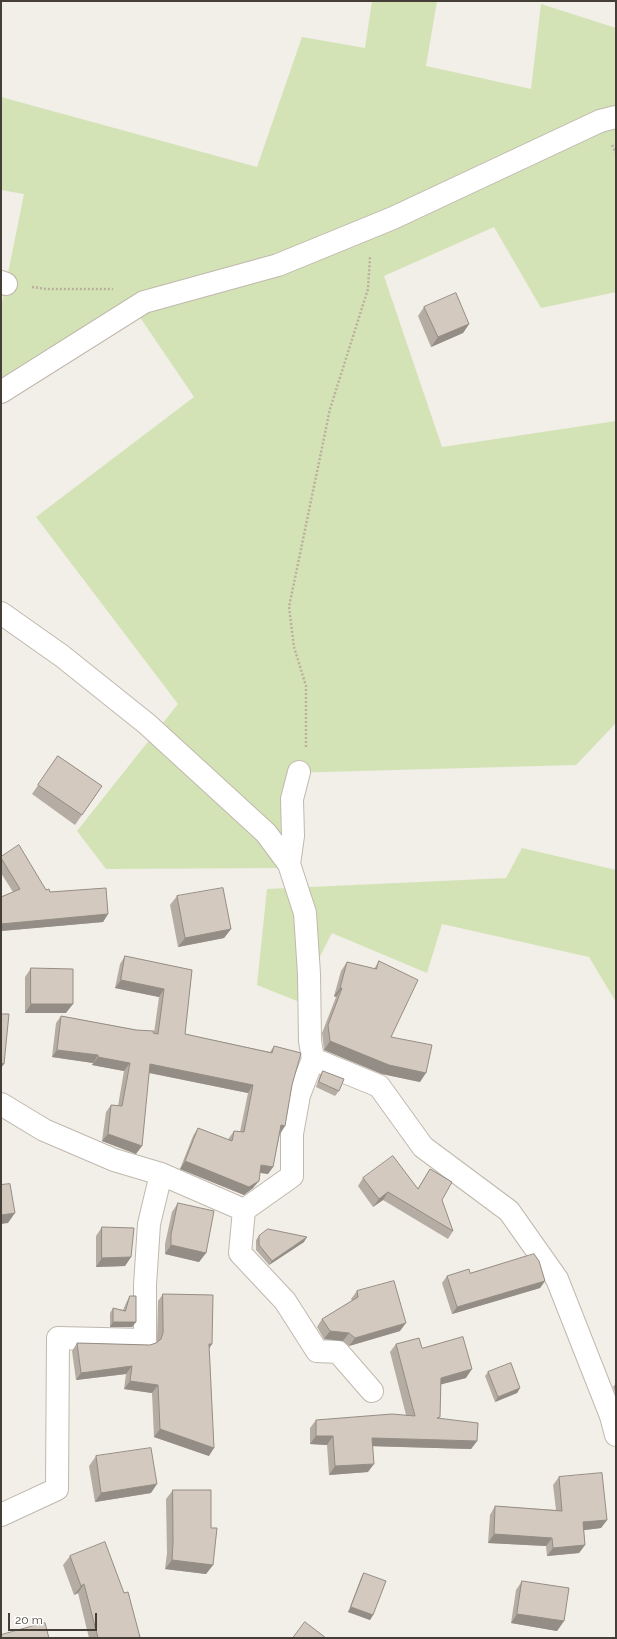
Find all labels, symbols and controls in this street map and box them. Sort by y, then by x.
scale bar [10,1605,99,1631]
text: 20 m [15,1613,43,1627]

